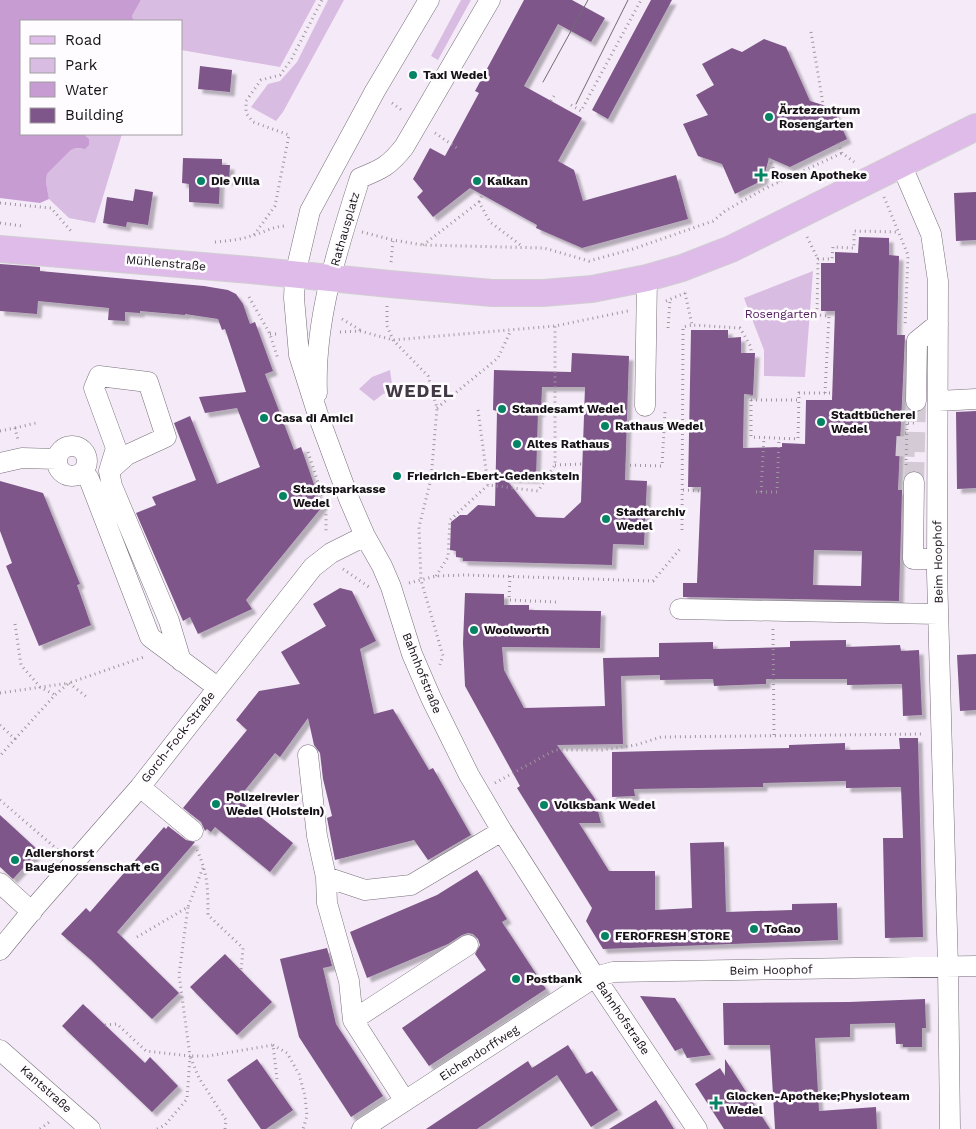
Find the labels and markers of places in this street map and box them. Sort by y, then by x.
place label: Taxi Wedel [423,68,487,82]
marker: Taxi Wedel [407,69,419,81]
place label: Ärztezentrum Rosengarten [779,103,860,131]
marker: Ärztezentrum Rosengarten [763,111,775,123]
place label: Rosen Apotheke [771,168,867,182]
marker: Rosen Apotheke [755,169,767,181]
place label: Die Villa [211,174,260,188]
place label: Kalkan [487,174,528,188]
marker: Die Villa [195,175,207,187]
marker: Kalkan [471,175,483,187]
place label: Standesamt Wedel [512,402,624,416]
marker: Standesamt Wedel [496,403,508,415]
place label: Stadtbücherei Wedel [831,408,916,436]
place label: Casa di Amici [274,411,353,425]
marker: Casa di Amici [258,412,270,424]
marker: Stadtbücherei Wedel [815,416,827,428]
place label: Rathaus Wedel [615,419,704,433]
marker: Rathaus Wedel [599,420,611,432]
place label: Altes Rathaus [527,437,610,451]
marker: Altes Rathaus [511,438,523,450]
place label: Friedrich-Ebert-Gedenkstein [407,469,579,483]
marker: Friedrich-Ebert-Gedenkstein [391,470,403,482]
place label: Stadtsparkasse Wedel [293,482,386,510]
marker: Stadtsparkasse Wedel [277,490,289,502]
place label: Stadtarchiv Wedel [616,505,686,533]
marker: Stadtarchiv Wedel [600,513,612,525]
place label: Woolworth [484,623,549,637]
marker: Woolworth [468,624,480,636]
place label: Polizeirevier Wedel (Holstein) [226,790,324,818]
marker: Polizeirevier Wedel (Holstein) [210,798,222,810]
place label: Volksbank Wedel [554,798,656,812]
marker: Volksbank Wedel [538,799,550,811]
place label: Adlershorst Baugenossenschaft eG [25,846,159,874]
marker: Adlershorst Baugenossenschaft eG [9,854,21,866]
place label: ToGao [764,922,801,936]
marker: ToGao [748,923,760,935]
place label: FEROFRESH STORE [615,929,730,943]
marker: FEROFRESH STORE [599,930,611,942]
place label: Postbank [526,972,583,986]
marker: Postbank [510,973,522,985]
place label: Glocken-Apotheke;Physioteam Wedel [726,1089,910,1117]
marker: Glocken-Apotheke;Physioteam Wedel [710,1097,722,1109]

